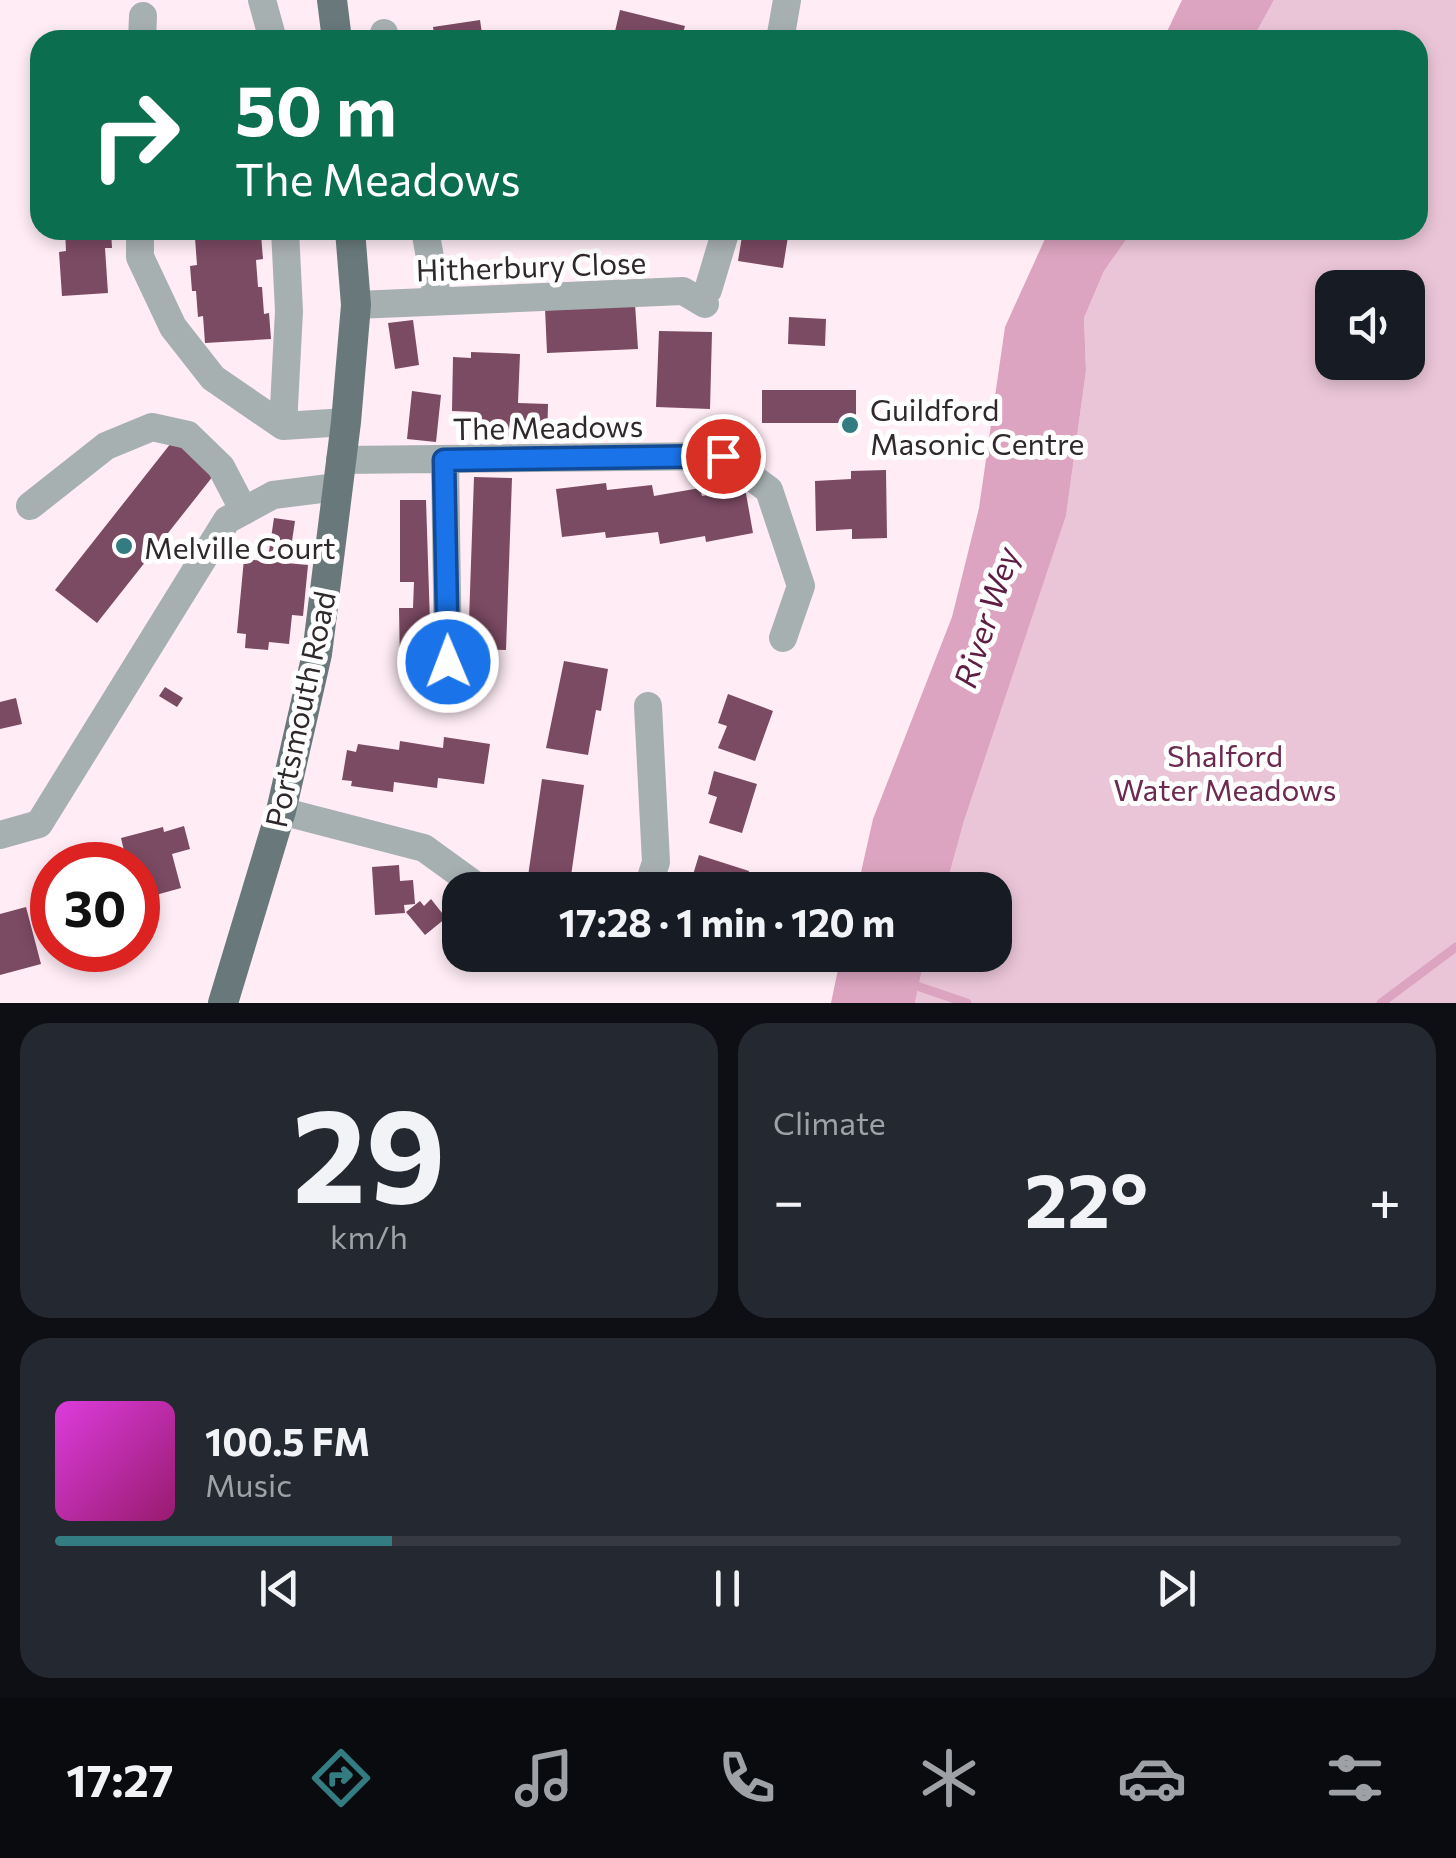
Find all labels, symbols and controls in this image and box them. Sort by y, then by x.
text: 50 m [235,65,397,150]
icon: right [70,70,200,200]
text: The Meadows [235,150,521,205]
street label: Hitherbury Close [415,242,647,288]
map controls [1315,270,1425,380]
button: sound [1315,270,1425,380]
place label: Guildford Masonic Centre [870,390,1084,461]
street label: The Meadows [452,406,644,446]
pin [681,414,766,499]
marker: Guildford Masonic Centre [839,414,861,436]
icon: arrive [696,429,751,484]
place label: Melville Court [144,528,336,565]
marker: Melville Court [113,535,135,557]
water label: River Wey [944,540,1027,692]
street label: Portsmouth Road [256,588,342,830]
position arrow [396,610,500,714]
park label: Shalford Water Meadows [1114,736,1336,807]
speed limit sign: 30 [30,842,160,972]
text: 17:28 · 1 min · 120 m [559,898,895,945]
text: 29 [292,1071,446,1230]
text: Climate [773,1102,886,1142]
text: 22° [1025,1152,1148,1243]
text: − [773,1165,804,1232]
text: + [1369,1165,1401,1232]
text: km/h [330,1216,408,1256]
text: 100.5 FM [205,1417,370,1464]
text: Music [205,1464,292,1504]
icon: previous [252,1561,307,1616]
icon: pause [700,1561,755,1616]
icon: next [1149,1561,1204,1616]
icon: directions [306,1743,376,1813]
icon: music [509,1743,579,1813]
icon: phone [712,1743,782,1813]
icon: climate [914,1743,984,1813]
icon: car [1117,1743,1187,1813]
icon: filters [1320,1743,1390,1813]
text: 17:27 [66,1751,173,1806]

